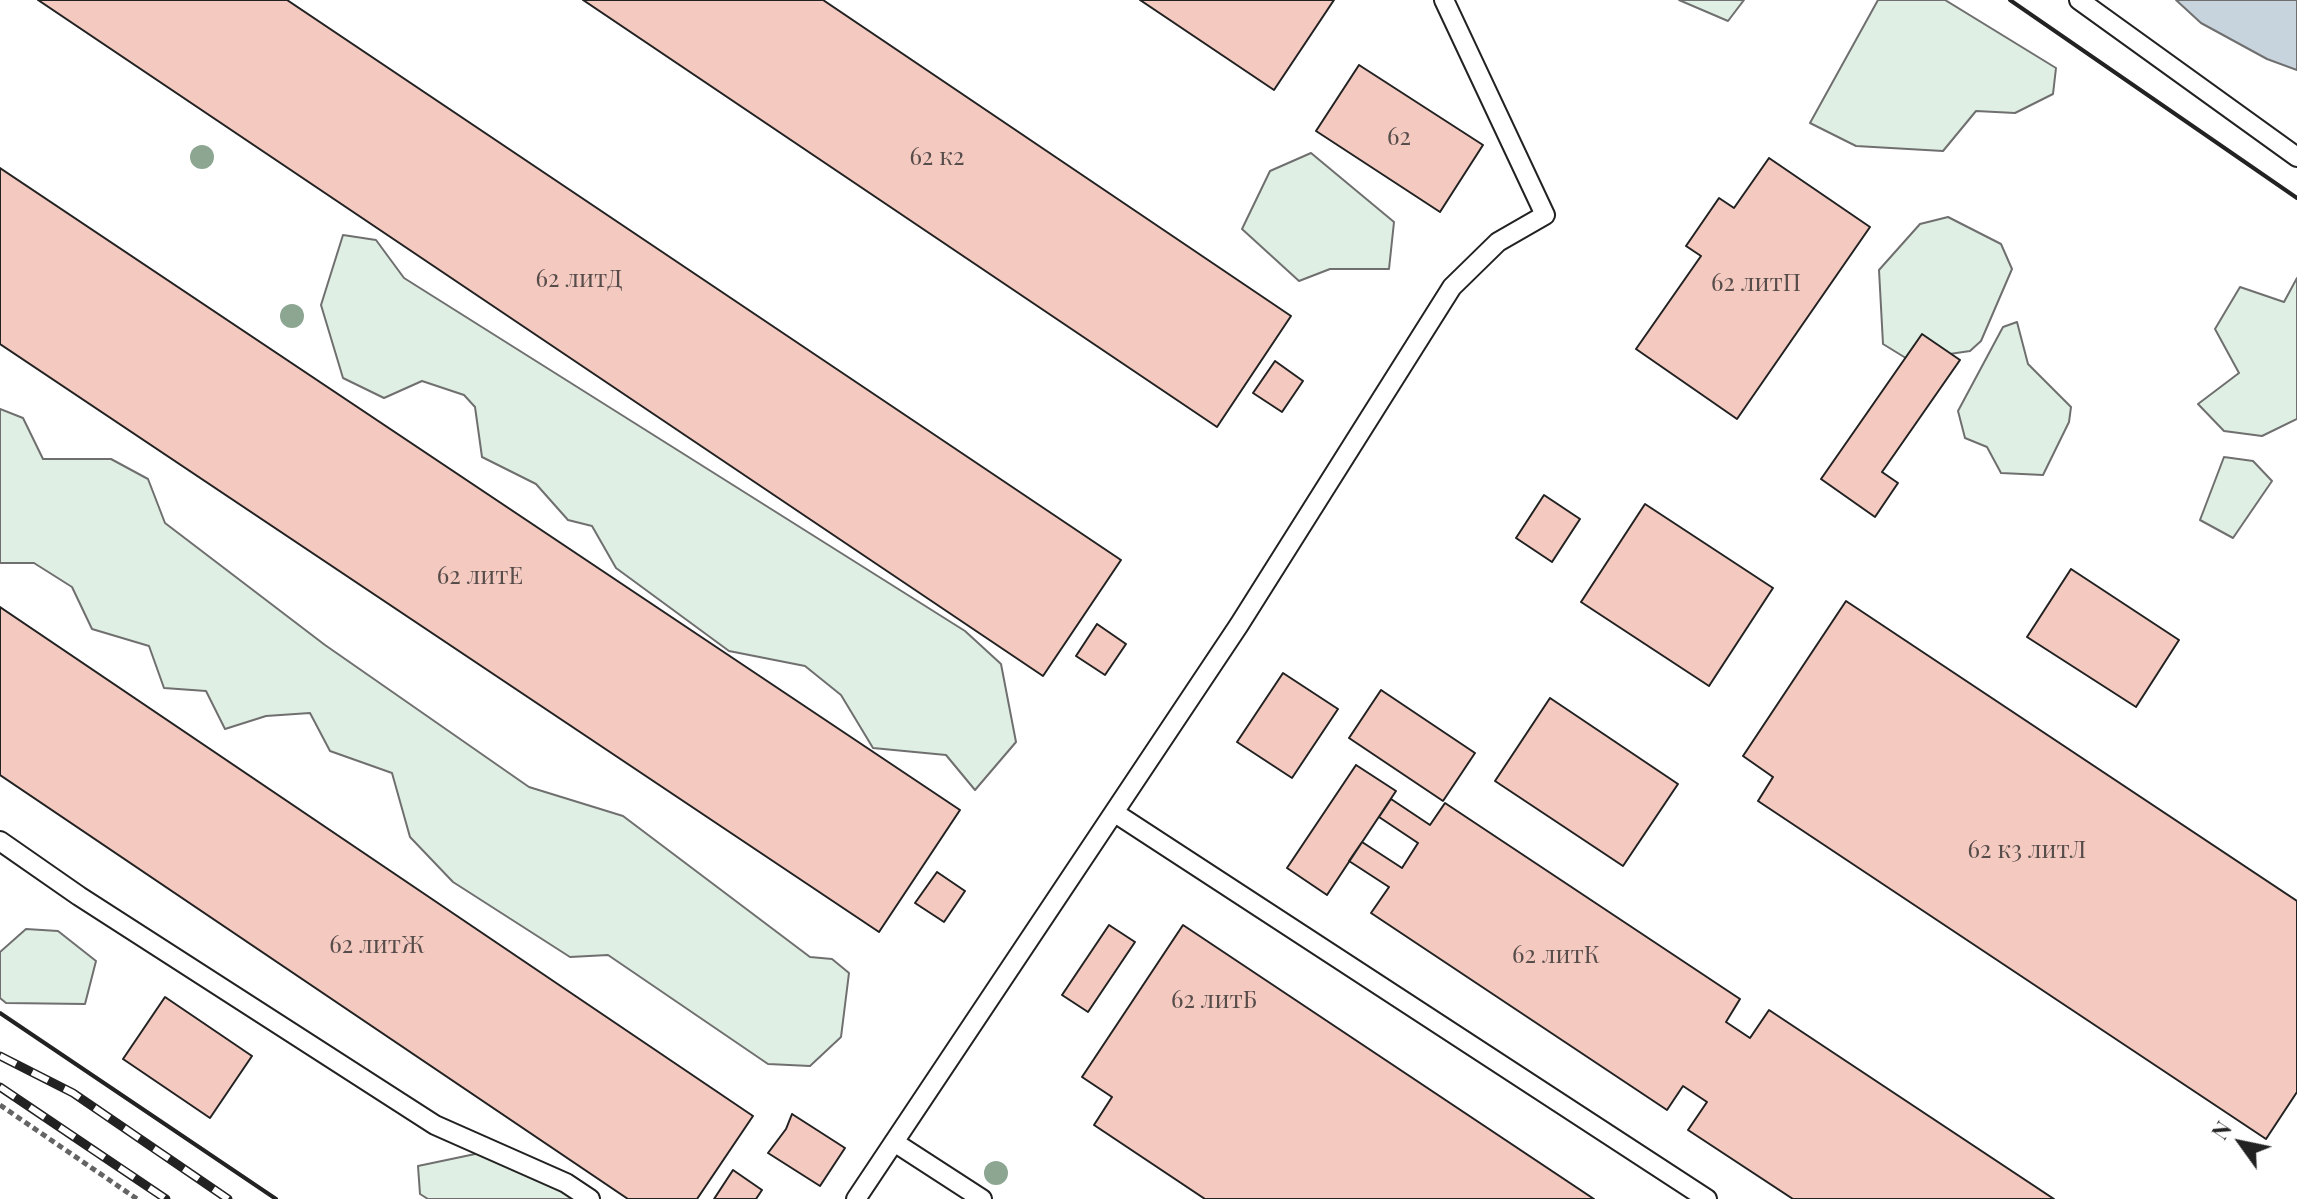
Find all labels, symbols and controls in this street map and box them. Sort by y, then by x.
house number: 62 [1387,124,1411,152]
house number: 62 к2 [909,144,965,172]
house number: 62 литД [536,266,622,294]
house number: 62 литП [1711,270,1801,298]
house number: 62 литЕ [437,563,523,591]
house number: 62 к3 литЛ [1968,837,2086,865]
house number: 62 литЖ [329,932,425,960]
house number: 62 литК [1512,942,1600,970]
house number: 62 литБ [1171,987,1257,1015]
north arrow [2201,1103,2281,1183]
text: N [2204,1115,2238,1145]

